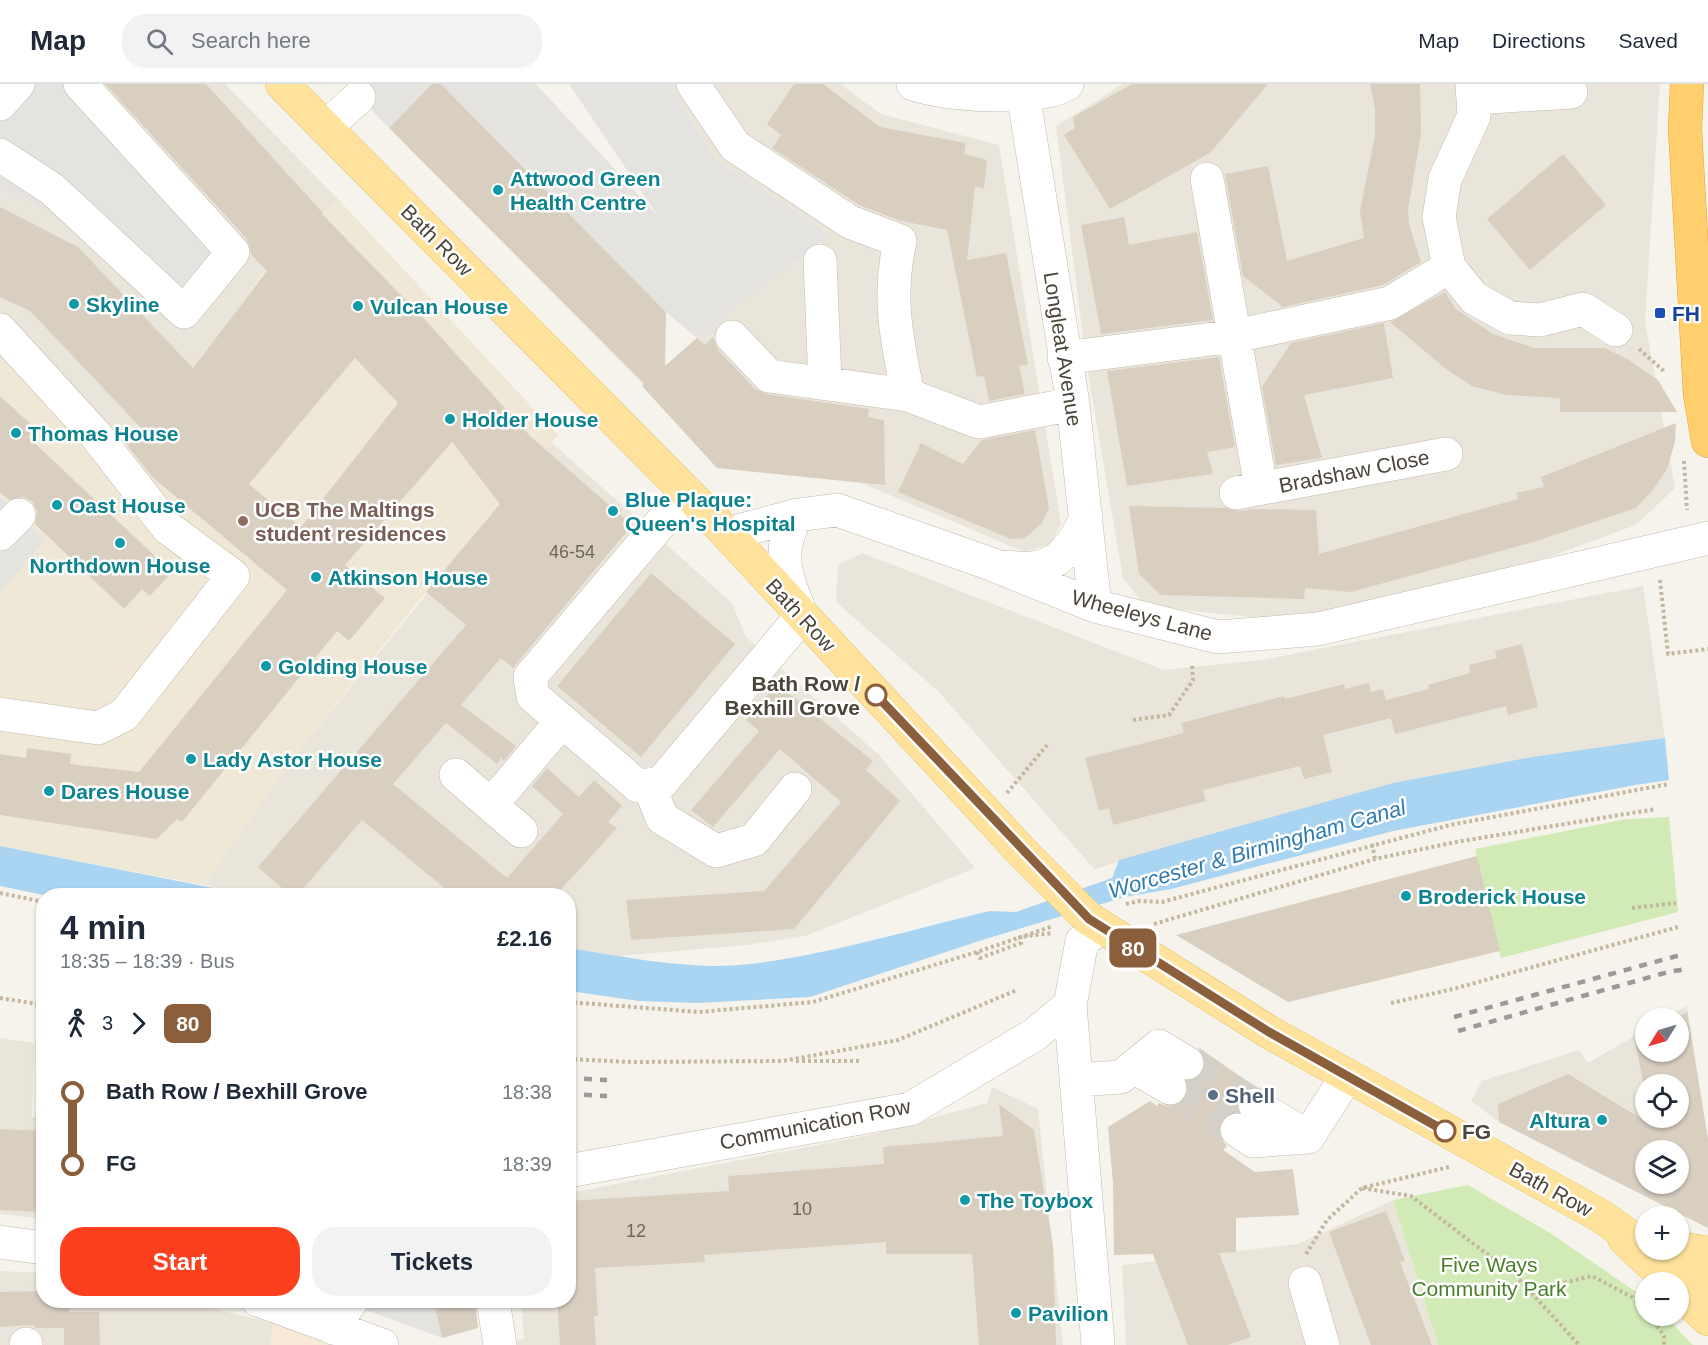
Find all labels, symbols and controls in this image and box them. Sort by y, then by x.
search box [122,14,542,68]
text: Map [30,25,86,56]
icon: search [143,25,176,58]
text: Search here [191,28,311,53]
text: Map [1418,29,1459,52]
text: Directions [1492,29,1585,52]
text: Saved [1618,29,1678,52]
place label: Attwood Green Health Centre [510,167,661,214]
marker: Attwood Green Health Centre [491,183,505,197]
street label: Bath Row [397,200,478,281]
street label: Longleat Avenue [1039,270,1087,428]
place label: Skyline [86,293,160,316]
place label: Vulcan House [370,295,508,318]
marker: Skyline [67,297,81,311]
marker: Vulcan House [351,299,365,313]
place label: FH [1672,302,1700,325]
marker: FH [1653,306,1667,320]
place label: Holder House [462,408,599,431]
marker: Holder House [443,412,457,426]
place label: Thomas House [28,422,179,445]
marker: Thomas House [9,426,23,440]
street label: Bradshaw Close [1277,445,1431,497]
place label: Blue Plaque: Queen's Hospital [625,488,796,535]
place label: Oast House [69,494,186,517]
marker: Oast House [50,498,64,512]
place label: UCB The Maltings student residences [255,498,446,545]
marker: Blue Plaque: Queen's Hospital [606,504,620,518]
marker: UCB The Maltings student residences [236,514,250,528]
marker: Northdown House [113,536,127,550]
house number: 46-54 [549,542,595,562]
place label: Northdown House [30,554,210,577]
place label: Atkinson House [328,566,488,589]
marker: Atkinson House [309,570,323,584]
street label: Bath Row [762,574,841,657]
street label: Wheeleys Lane [1069,585,1215,645]
place label: Golding House [278,655,427,678]
marker: Golding House [259,659,273,673]
place label: Bath Row / Bexhill Grove [725,672,860,719]
marker: Bath Row / Bexhill Grove [865,684,887,706]
place label: Lady Astor House [203,748,382,771]
marker: Lady Astor House [184,752,198,766]
place label: Dares House [61,780,189,803]
marker: Dares House [42,784,56,798]
water label: Worcester & Birmingham Canal [1105,794,1410,903]
place label: Broderick House [1418,885,1586,908]
marker: Broderick House [1399,889,1413,903]
text: 4 min [60,909,146,946]
text: £2.16 [497,926,552,951]
line badge: 80 [1106,928,1160,968]
text: 80 [1121,937,1145,960]
text: 18:35 – 18:39 · Bus [60,950,235,972]
icon: walk [60,1007,93,1040]
icon: forward [122,1007,155,1040]
north arrow [1635,1008,1689,1062]
map controls [1635,1008,1689,1326]
text: 3 [102,1012,113,1034]
text: 80 [176,1012,199,1035]
button: locate [1635,1074,1689,1128]
text: Bath Row / Bexhill Grove [106,1079,368,1104]
text: 18:38 [502,1081,552,1103]
place label: Shell [1225,1084,1275,1107]
marker: Shell [1206,1088,1220,1102]
street label: Communication Row [718,1094,913,1154]
place label: Altura [1529,1109,1590,1132]
marker: Altura [1595,1113,1609,1127]
marker: FG [1434,1120,1456,1142]
place label: FG [1462,1120,1491,1143]
button: layers [1635,1140,1689,1194]
text: FG [106,1151,137,1176]
text: 18:39 [502,1153,552,1175]
street label: Bath Row [1506,1157,1597,1222]
place label: The Toybox [977,1189,1094,1212]
marker: The Toybox [958,1193,972,1207]
house number: 10 [792,1199,812,1219]
button: + [1635,1206,1689,1260]
house number: 12 [626,1221,646,1241]
button: Start [60,1227,300,1296]
button: Tickets [312,1227,552,1296]
park label: Five Ways Community Park [1411,1253,1567,1300]
button: − [1635,1272,1689,1326]
place label: Pavilion [1028,1302,1109,1325]
marker: Pavilion [1009,1306,1023,1320]

